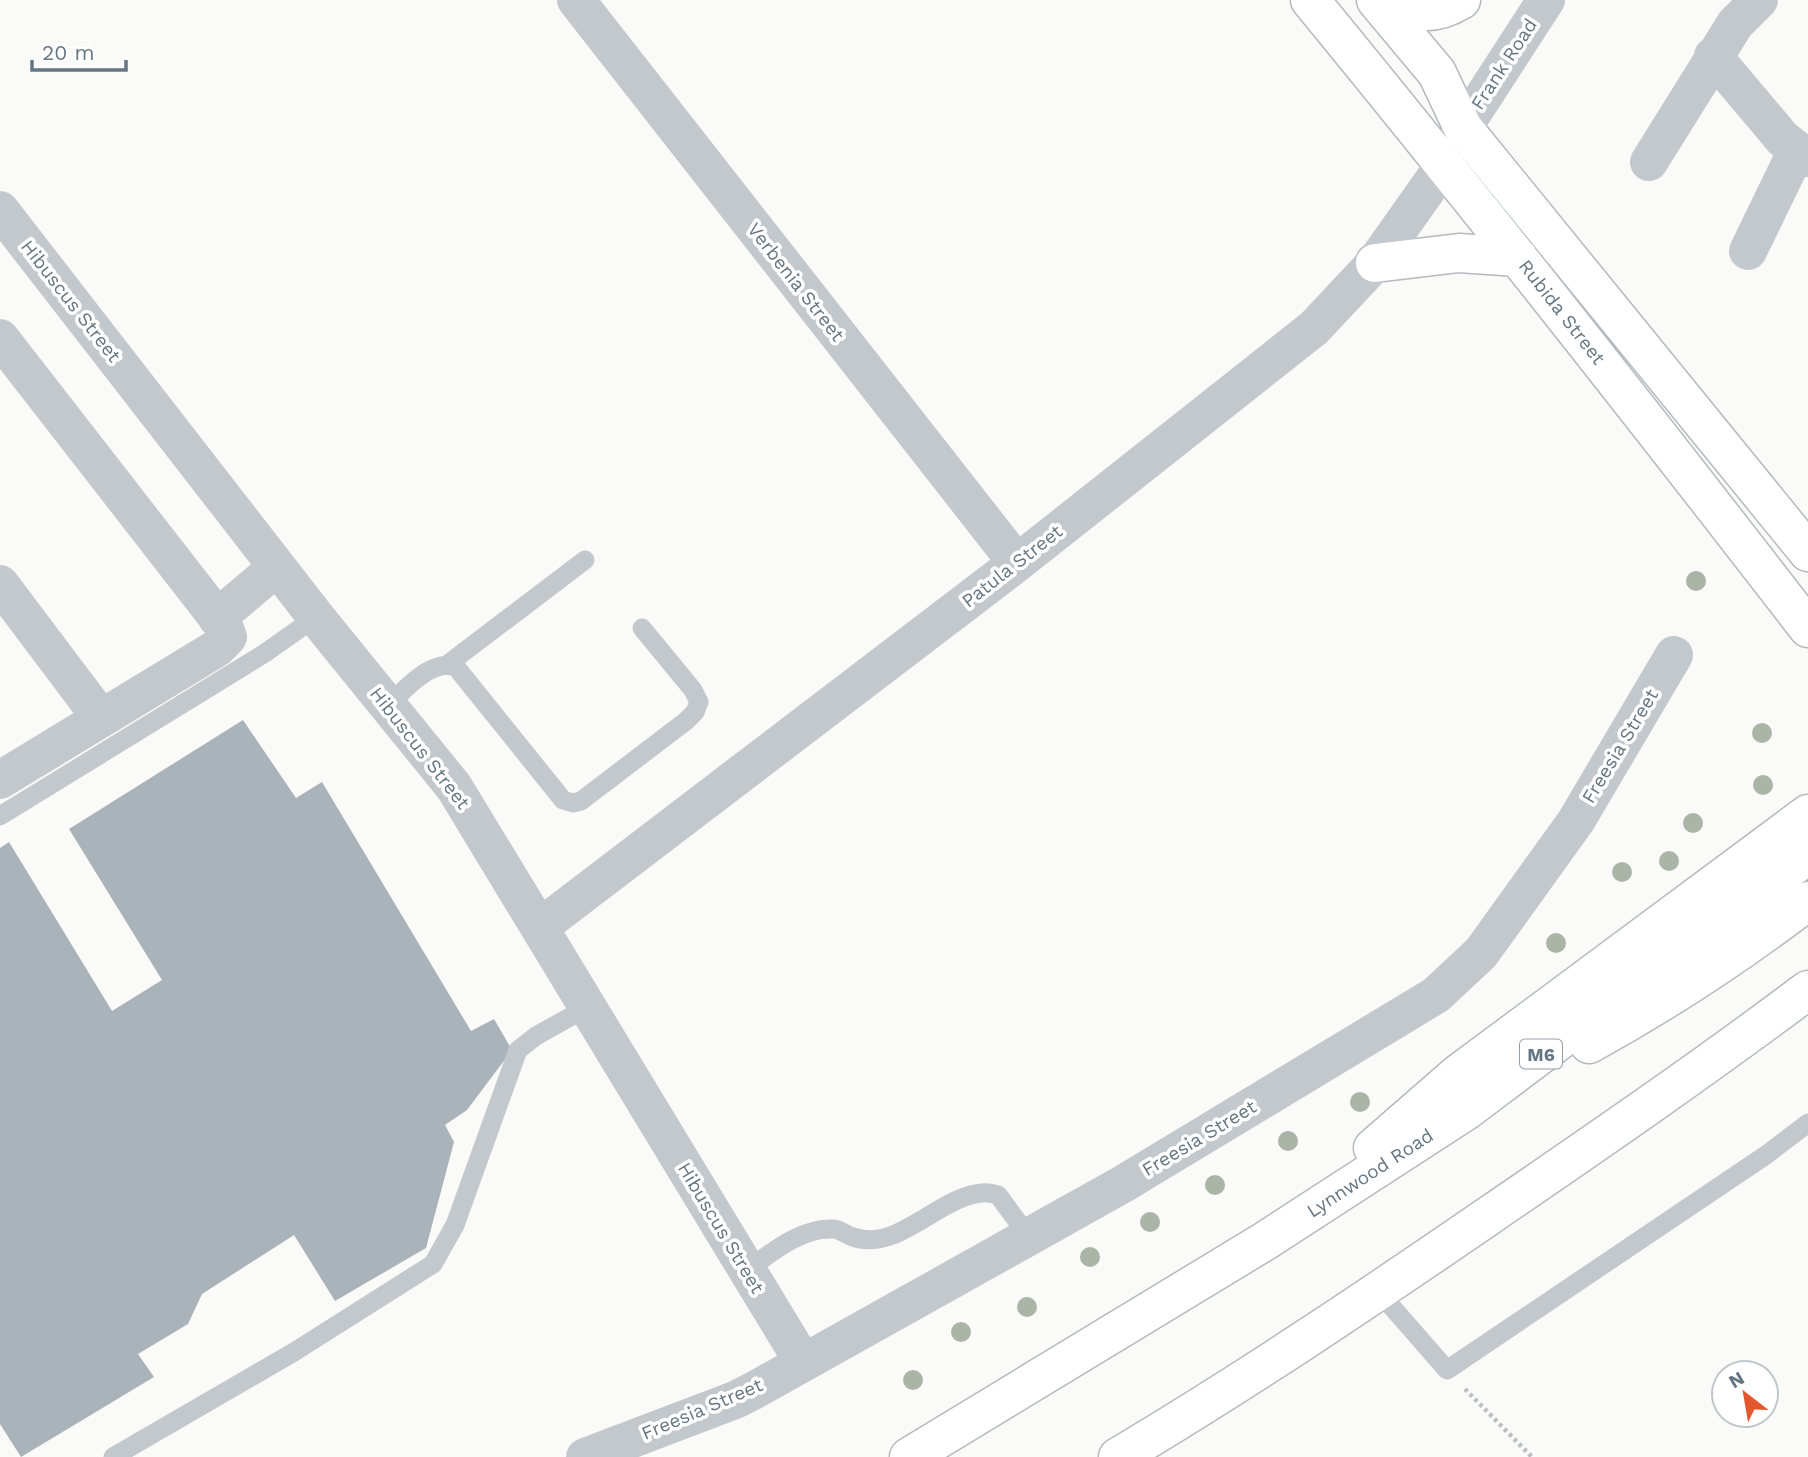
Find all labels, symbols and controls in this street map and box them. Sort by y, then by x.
street label: Frank Road [1466,14,1542,114]
scale bar [32,28,126,72]
text: 20 m [42,40,94,65]
street label: Verbenia Street [743,218,849,346]
street label: Hibuscus Street [16,235,126,367]
street label: Rubida Street [1514,255,1610,369]
street label: Patula Street [957,520,1067,612]
street label: Hibuscus Street [365,682,475,814]
street label: Freesia Street [1577,685,1663,807]
road number: M6 [1520,1040,1562,1069]
street label: Freesia Street [1138,1095,1260,1181]
street label: Lynnwood Road [1303,1124,1437,1222]
street label: Hibuscus Street [673,1158,769,1298]
north arrow [1710,1359,1780,1429]
text: N [1725,1366,1748,1393]
street label: Freesia Street [638,1373,766,1445]

